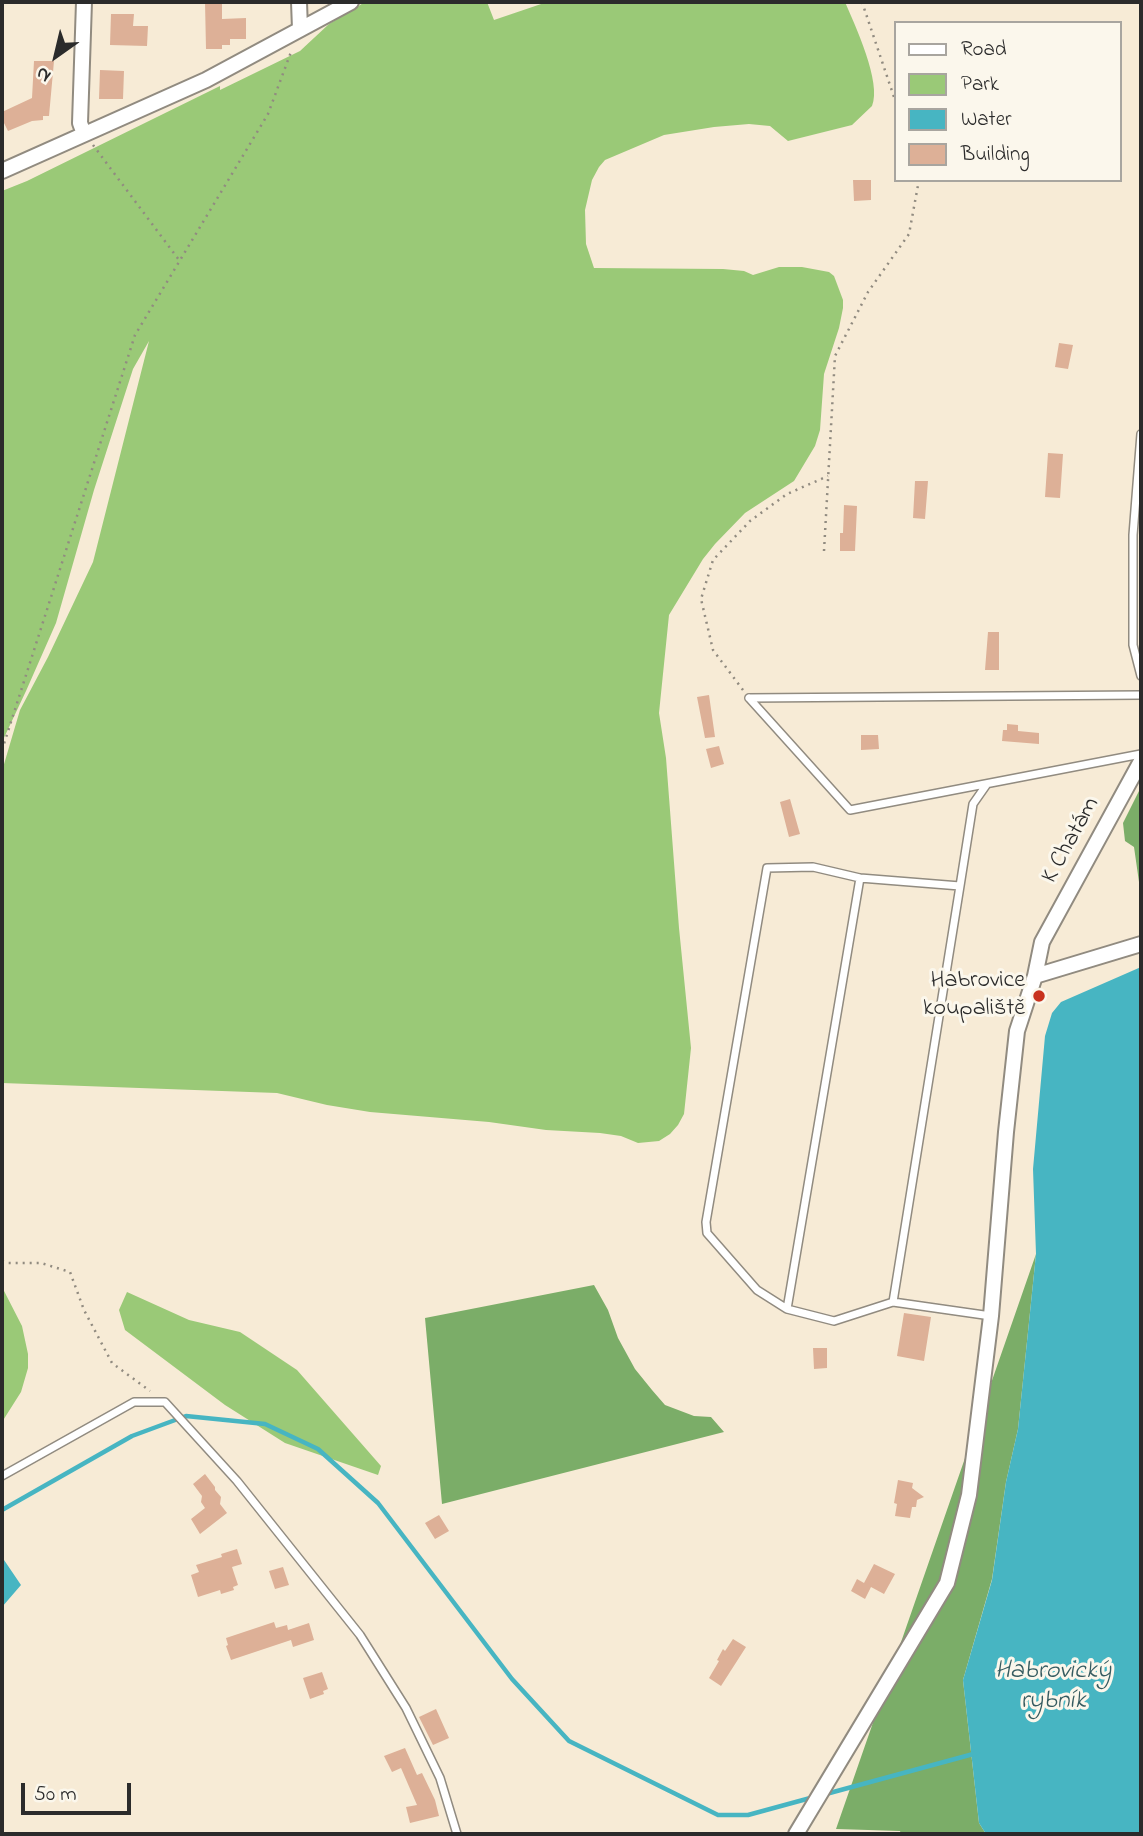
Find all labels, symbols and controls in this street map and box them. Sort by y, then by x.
north arrow [21,21,91,91]
legend [894,21,1122,182]
text: Road [961,35,1007,65]
text: N [31,59,57,89]
text: Park [961,70,999,100]
text: Water [961,105,1012,135]
text: Building [961,140,1030,170]
street label: K Chatám [1037,793,1107,889]
place label: Habrovice koupaliště [923,968,1025,1024]
marker: Habrovice koupaliště [1031,988,1047,1004]
water label: Habrovický rybník [995,1657,1111,1718]
scale bar [24,1770,135,1814]
text: 50 m [34,1780,77,1810]

